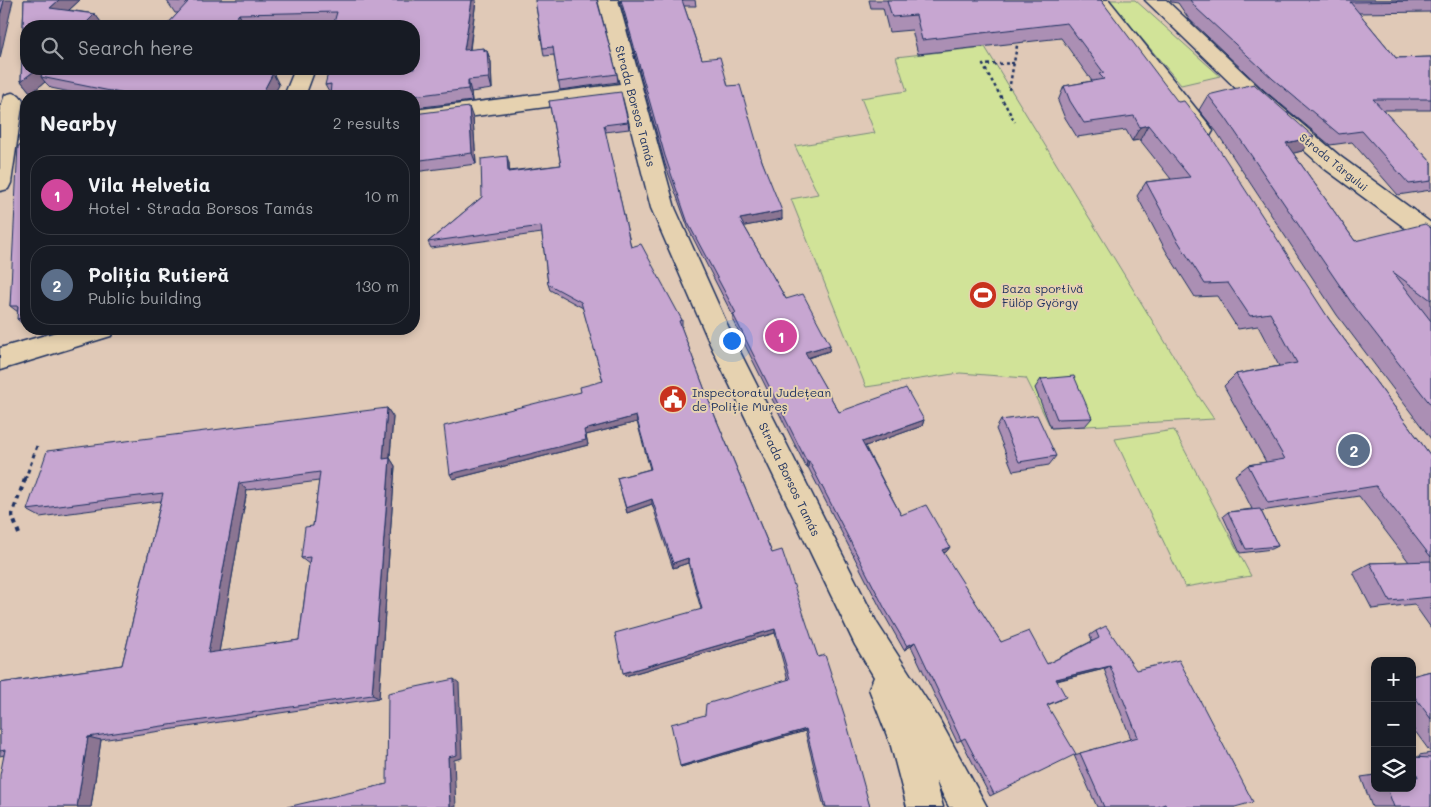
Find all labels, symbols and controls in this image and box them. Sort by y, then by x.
search box [20,20,420,75]
icon: search [38,34,66,62]
text: Search here [78,35,194,60]
street label: Strada Borsos Tamás [612,44,660,168]
text: Nearby [40,109,117,136]
text: 2 results [333,112,400,133]
street label: Strada Târgului [1297,130,1371,194]
text: Vila Helvetia [88,172,211,197]
text: 1 [53,185,61,206]
text: 10 m [364,185,399,206]
text: Hotel · Strada Borsos Tamás [88,197,313,218]
text: Poliția Rutieră [88,262,229,287]
text: 2 [53,275,61,296]
text: 130 m [355,275,399,296]
sports icon: Baza sportivă Fülöp György [968,280,998,310]
place label: Baza sportivă Fülöp György [1002,280,1084,310]
text: Public building [88,287,201,308]
pin: 1 [765,317,797,355]
your location [719,328,745,354]
public building icon: Inspectoratul Județean de Poliție Mureș [658,384,688,414]
place label: Inspectoratul Județean de Poliție Mureș [692,384,831,414]
street label: Strada Borsos Tamás [755,419,825,539]
pin: 2 [1338,431,1370,469]
map controls [1371,657,1416,792]
button: + [1371,657,1416,702]
button: − [1371,702,1416,747]
button: layers [1371,747,1416,792]

